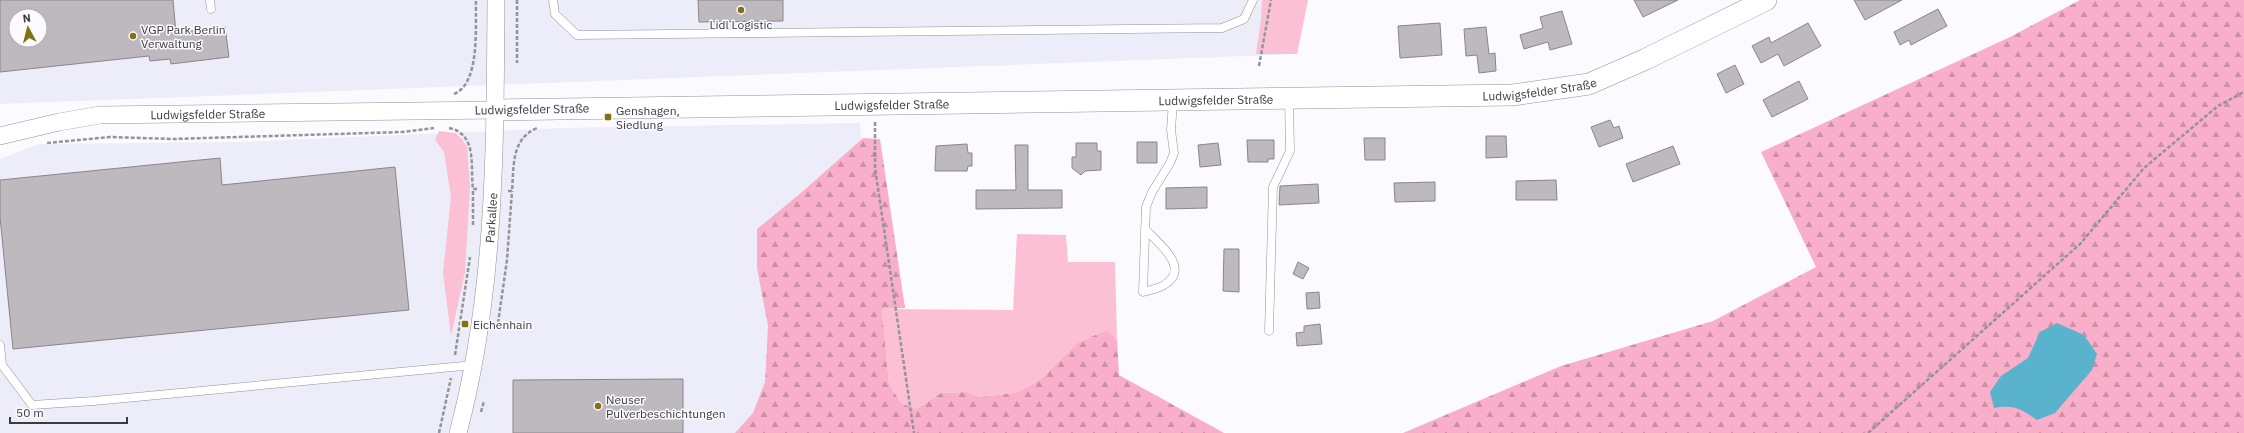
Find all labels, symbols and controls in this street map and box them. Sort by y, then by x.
marker: Lidl Logistic [736,5,746,15]
north arrow [8,8,48,48]
text: N [22,11,32,26]
place label: Lidl Logistic [709,17,773,32]
place label: VGP Park Berlin Verwaltung [141,22,226,51]
marker: VGP Park Berlin Verwaltung [128,31,138,41]
street label: Ludwigsfelder Straße [1482,74,1599,103]
street label: Ludwigsfelder Straße [1158,91,1274,108]
street label: Ludwigsfelder Straße [834,96,950,113]
street label: Ludwigsfelder Straße [475,100,590,117]
place label: Genshagen, Siedlung [616,103,680,132]
street label: Ludwigsfelder Straße [150,105,266,122]
marker: Genshagen, Siedlung [603,112,613,122]
street label: Parkallee [482,192,500,244]
place label: Eichenhain [473,317,532,332]
marker: Eichenhain [460,319,470,329]
place label: Neuser Pulverbeschichtungen [606,392,726,421]
scale bar [10,399,127,425]
marker: Neuser Pulverbeschichtungen [593,401,603,411]
text: 50 m [16,405,44,420]

